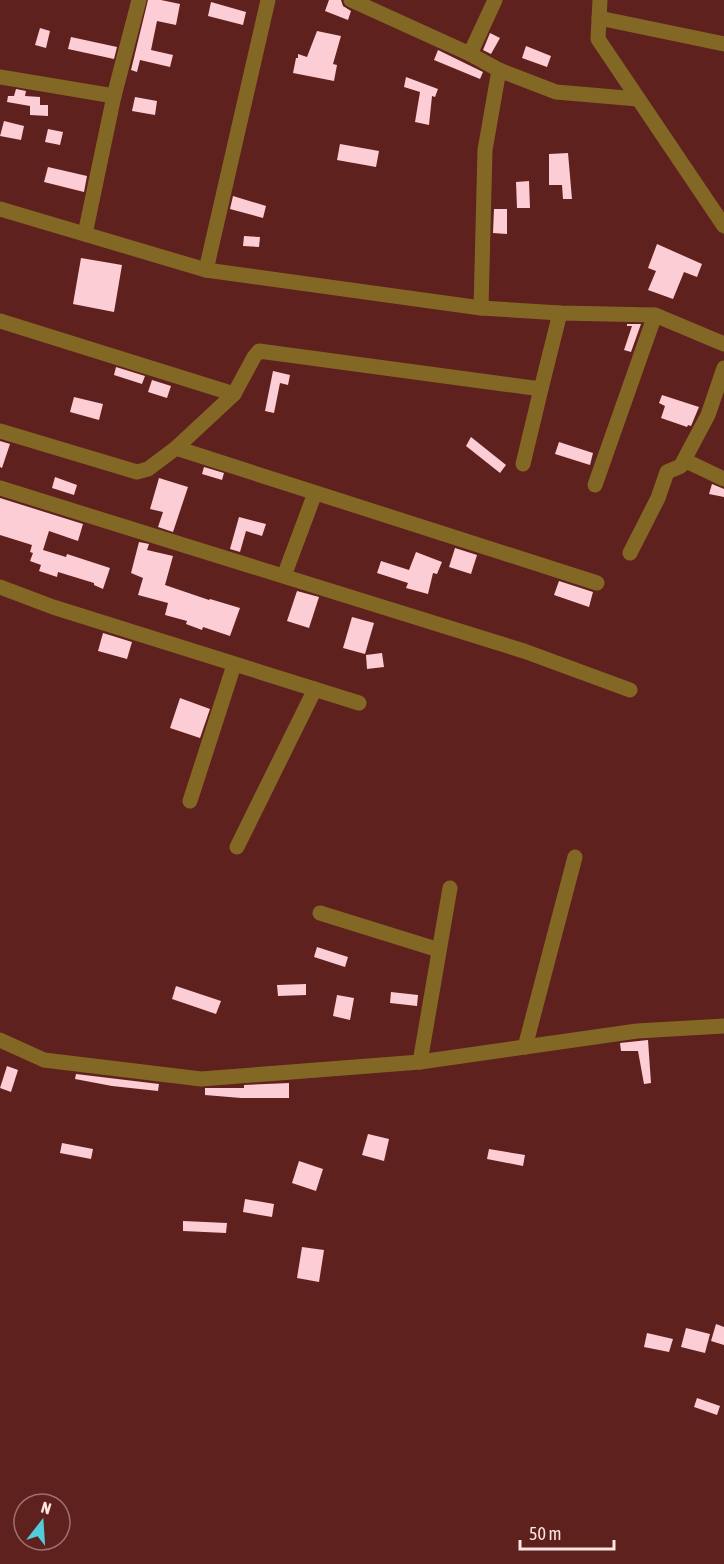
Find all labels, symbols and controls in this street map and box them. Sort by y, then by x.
north arrow [12,1492,72,1552]
text: N [39,1498,54,1518]
scale bar [520,1513,614,1551]
text: 50 m [529,1523,561,1544]

